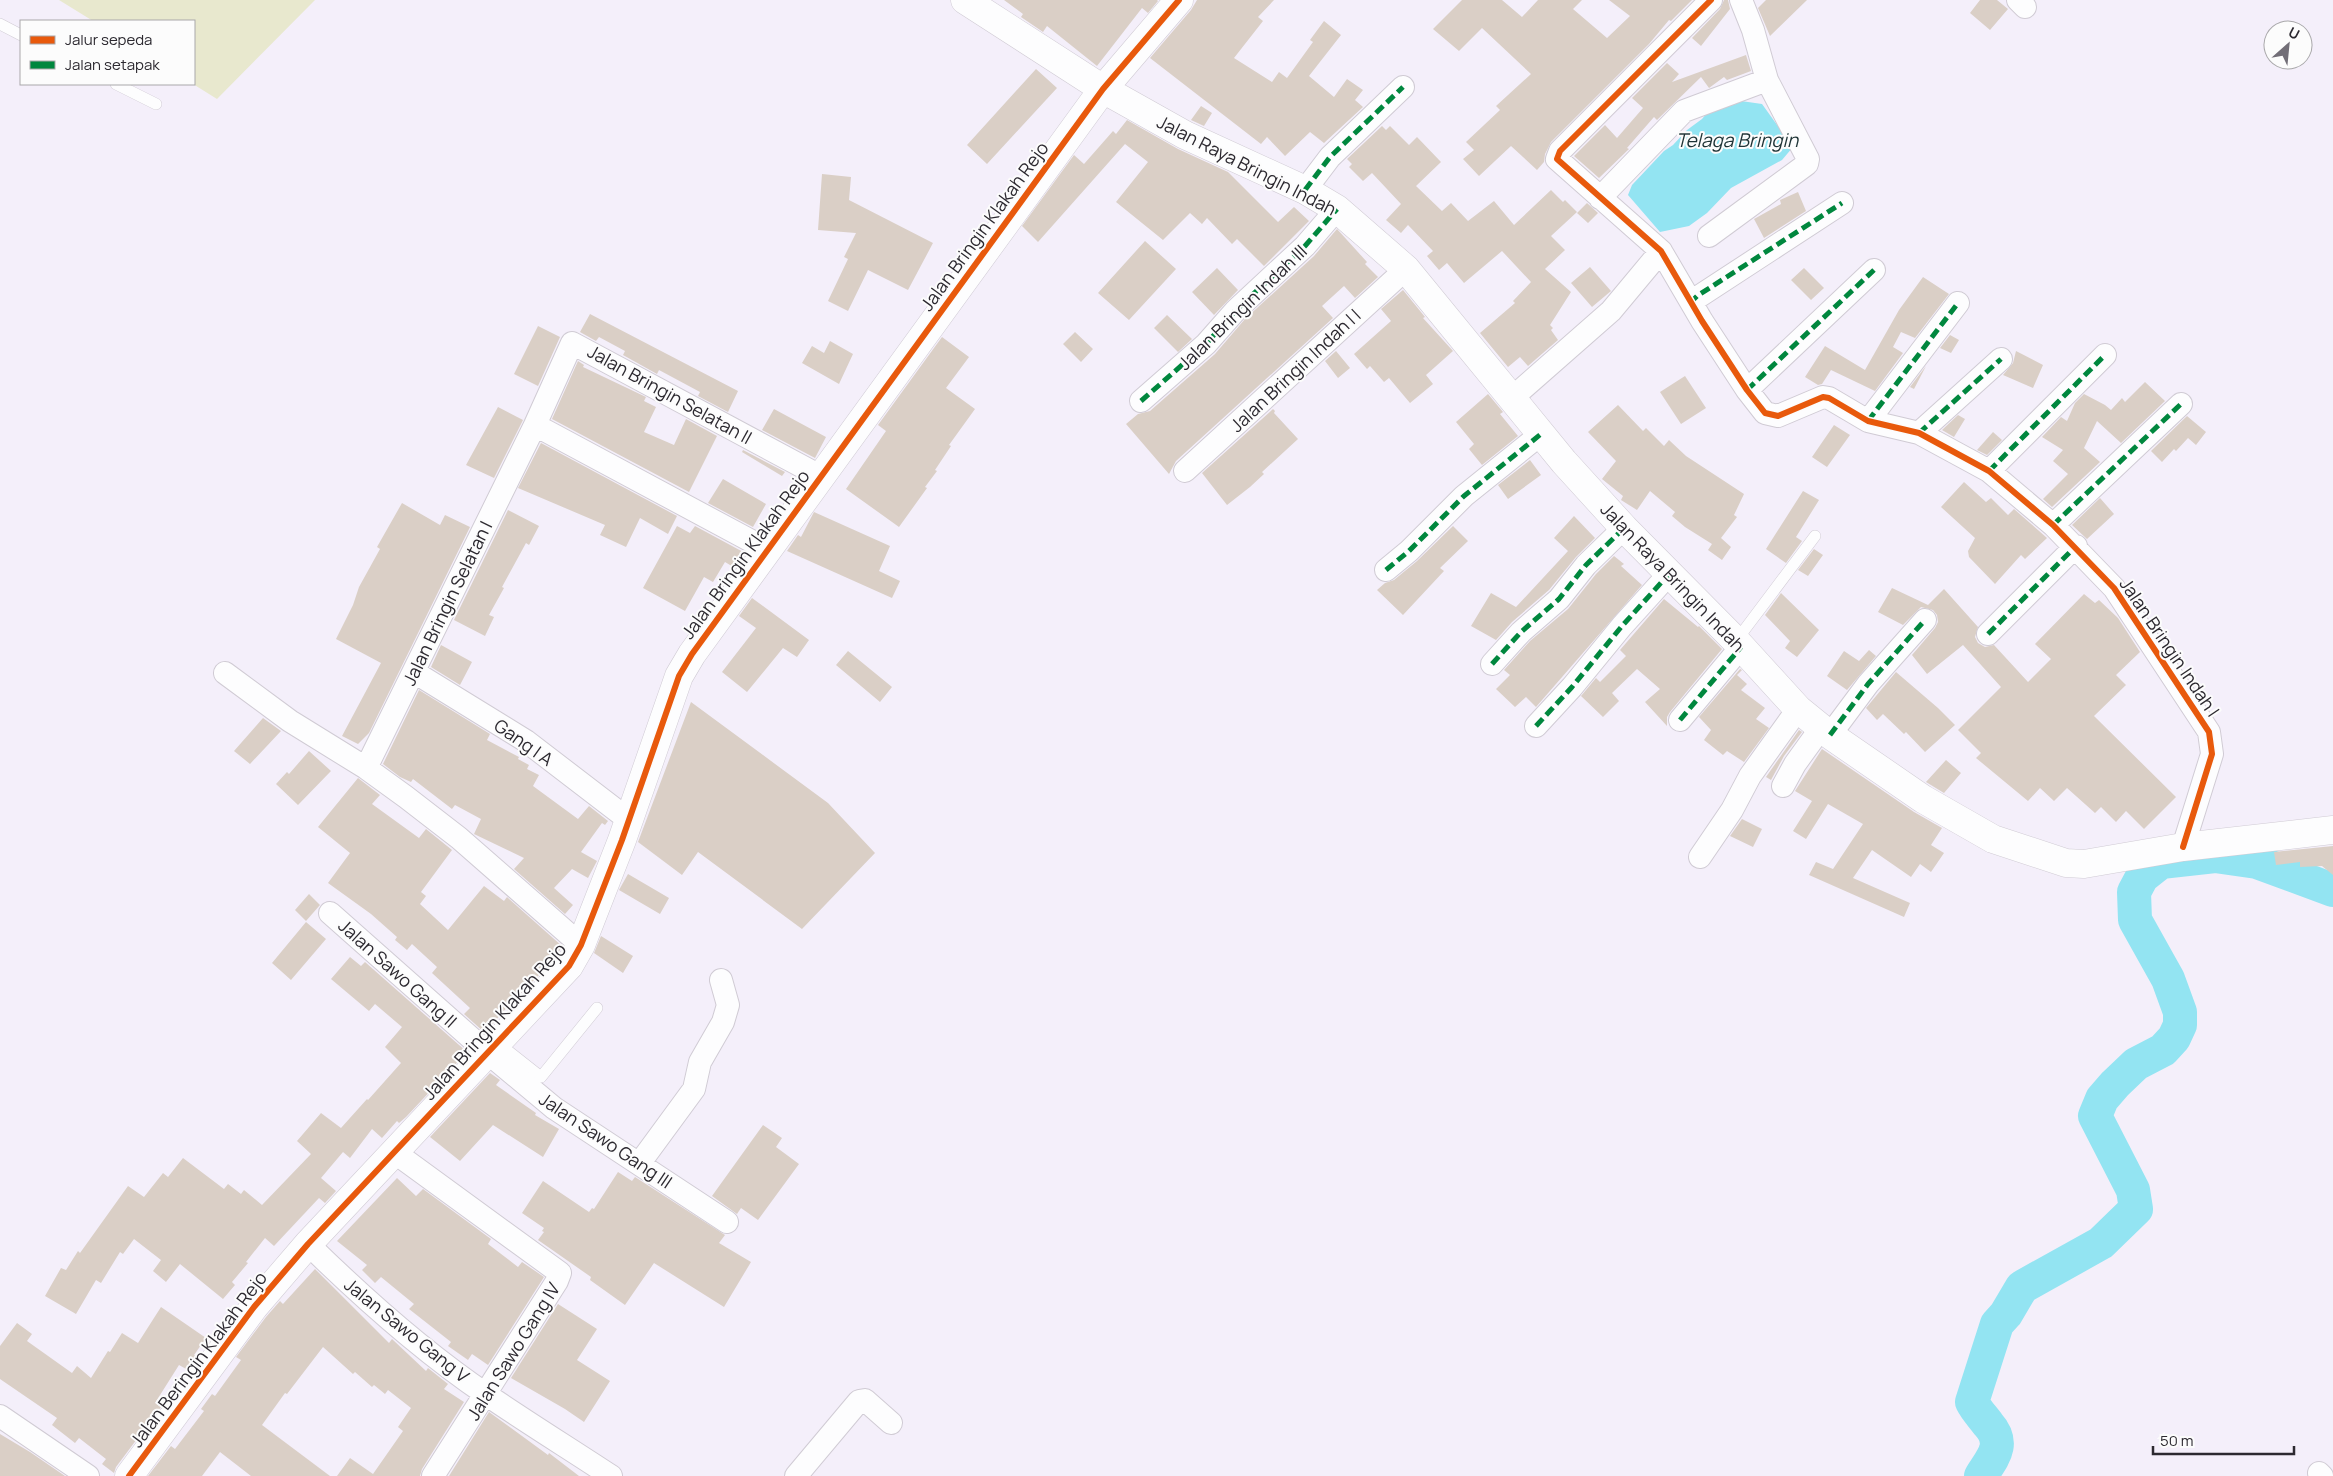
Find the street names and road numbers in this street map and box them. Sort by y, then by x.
street label: Jalan Raya Bringin Indah [1153,109,1341,221]
street label: Jalan Bringin Klakah Rejo [914,137,1054,315]
street label: Jalan Bringin Indah III [1172,239,1312,375]
street label: Jalan Bringin Indah I I [1225,303,1365,437]
street label: Jalan Bringin Selatan II [584,339,756,449]
street label: Jalan Bringin Klakah Rejo [675,465,815,643]
street label: Jalan Raya Bringin Indah [1596,497,1750,657]
street label: Jalan Bringin Selatan I [397,517,497,689]
street label: Jalan Bringin Indah I [2115,573,2225,721]
street label: Gang I A [490,713,559,771]
street label: Jalan Sawo Gang II [334,913,462,1033]
street label: Jalan Bringin Klakah Rejo [417,937,571,1105]
street label: Jalan Sawo Gang III [535,1087,677,1193]
street label: Jalan Beringin Klakah Rejo [124,1266,272,1452]
street label: Jalan Sawo Gang V [340,1272,474,1388]
street label: Jalan Sawo Gang IV [461,1278,565,1424]

